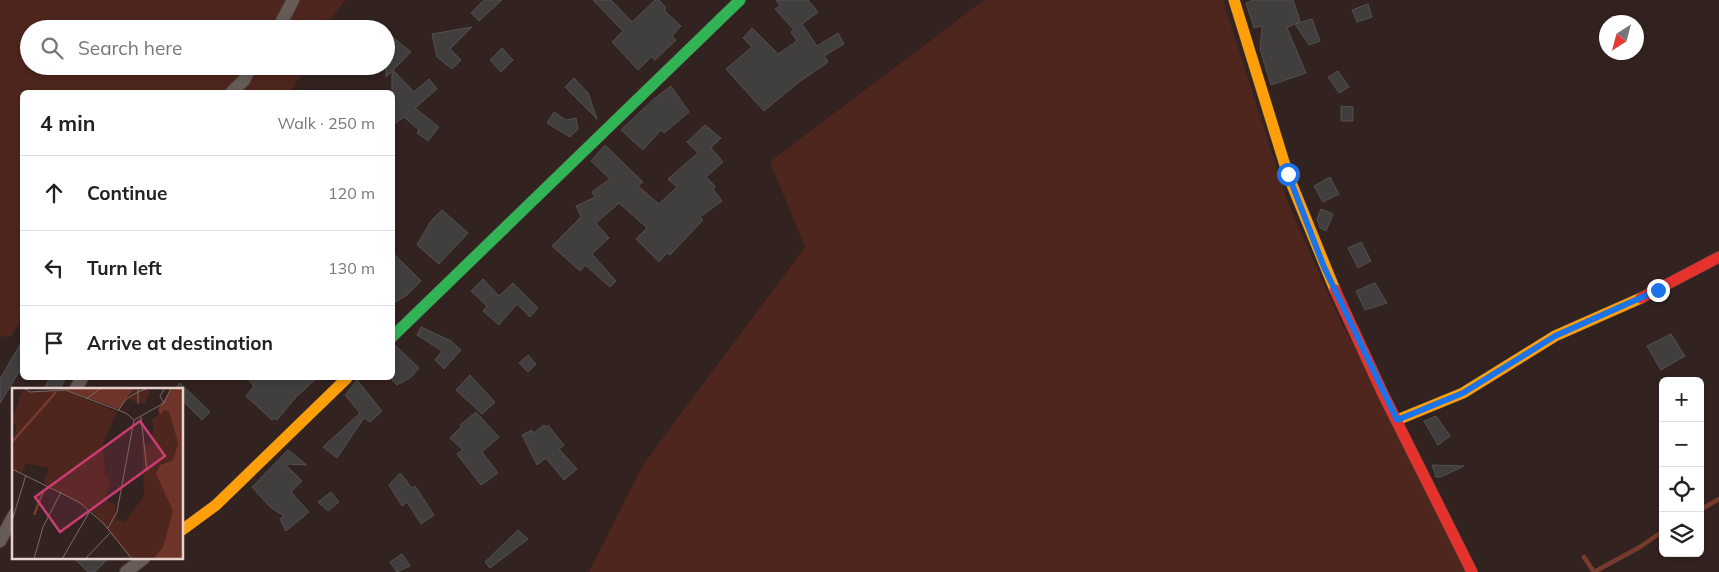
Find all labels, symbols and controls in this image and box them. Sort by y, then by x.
north arrow [1599,15,1644,60]
search box [20,20,395,75]
icon: search [38,34,66,62]
text: Search here [78,36,182,60]
text: 4 min [40,110,95,136]
text: Walk · 250 m [277,113,375,133]
route start [1277,163,1300,186]
icon: ahead [40,179,68,207]
text: Continue [87,181,167,205]
text: 120 m [328,183,375,203]
icon: left [40,254,68,282]
text: Turn left [87,256,162,280]
text: 130 m [328,258,375,278]
route end [1647,279,1670,302]
icon: arrive [40,329,68,357]
text: Arrive at destination [87,331,273,355]
map controls [1659,377,1704,557]
button: + [1659,377,1704,422]
inset map [12,388,184,560]
button: − [1659,422,1704,467]
button: locate [1659,467,1704,512]
button: layers [1659,512,1704,557]

